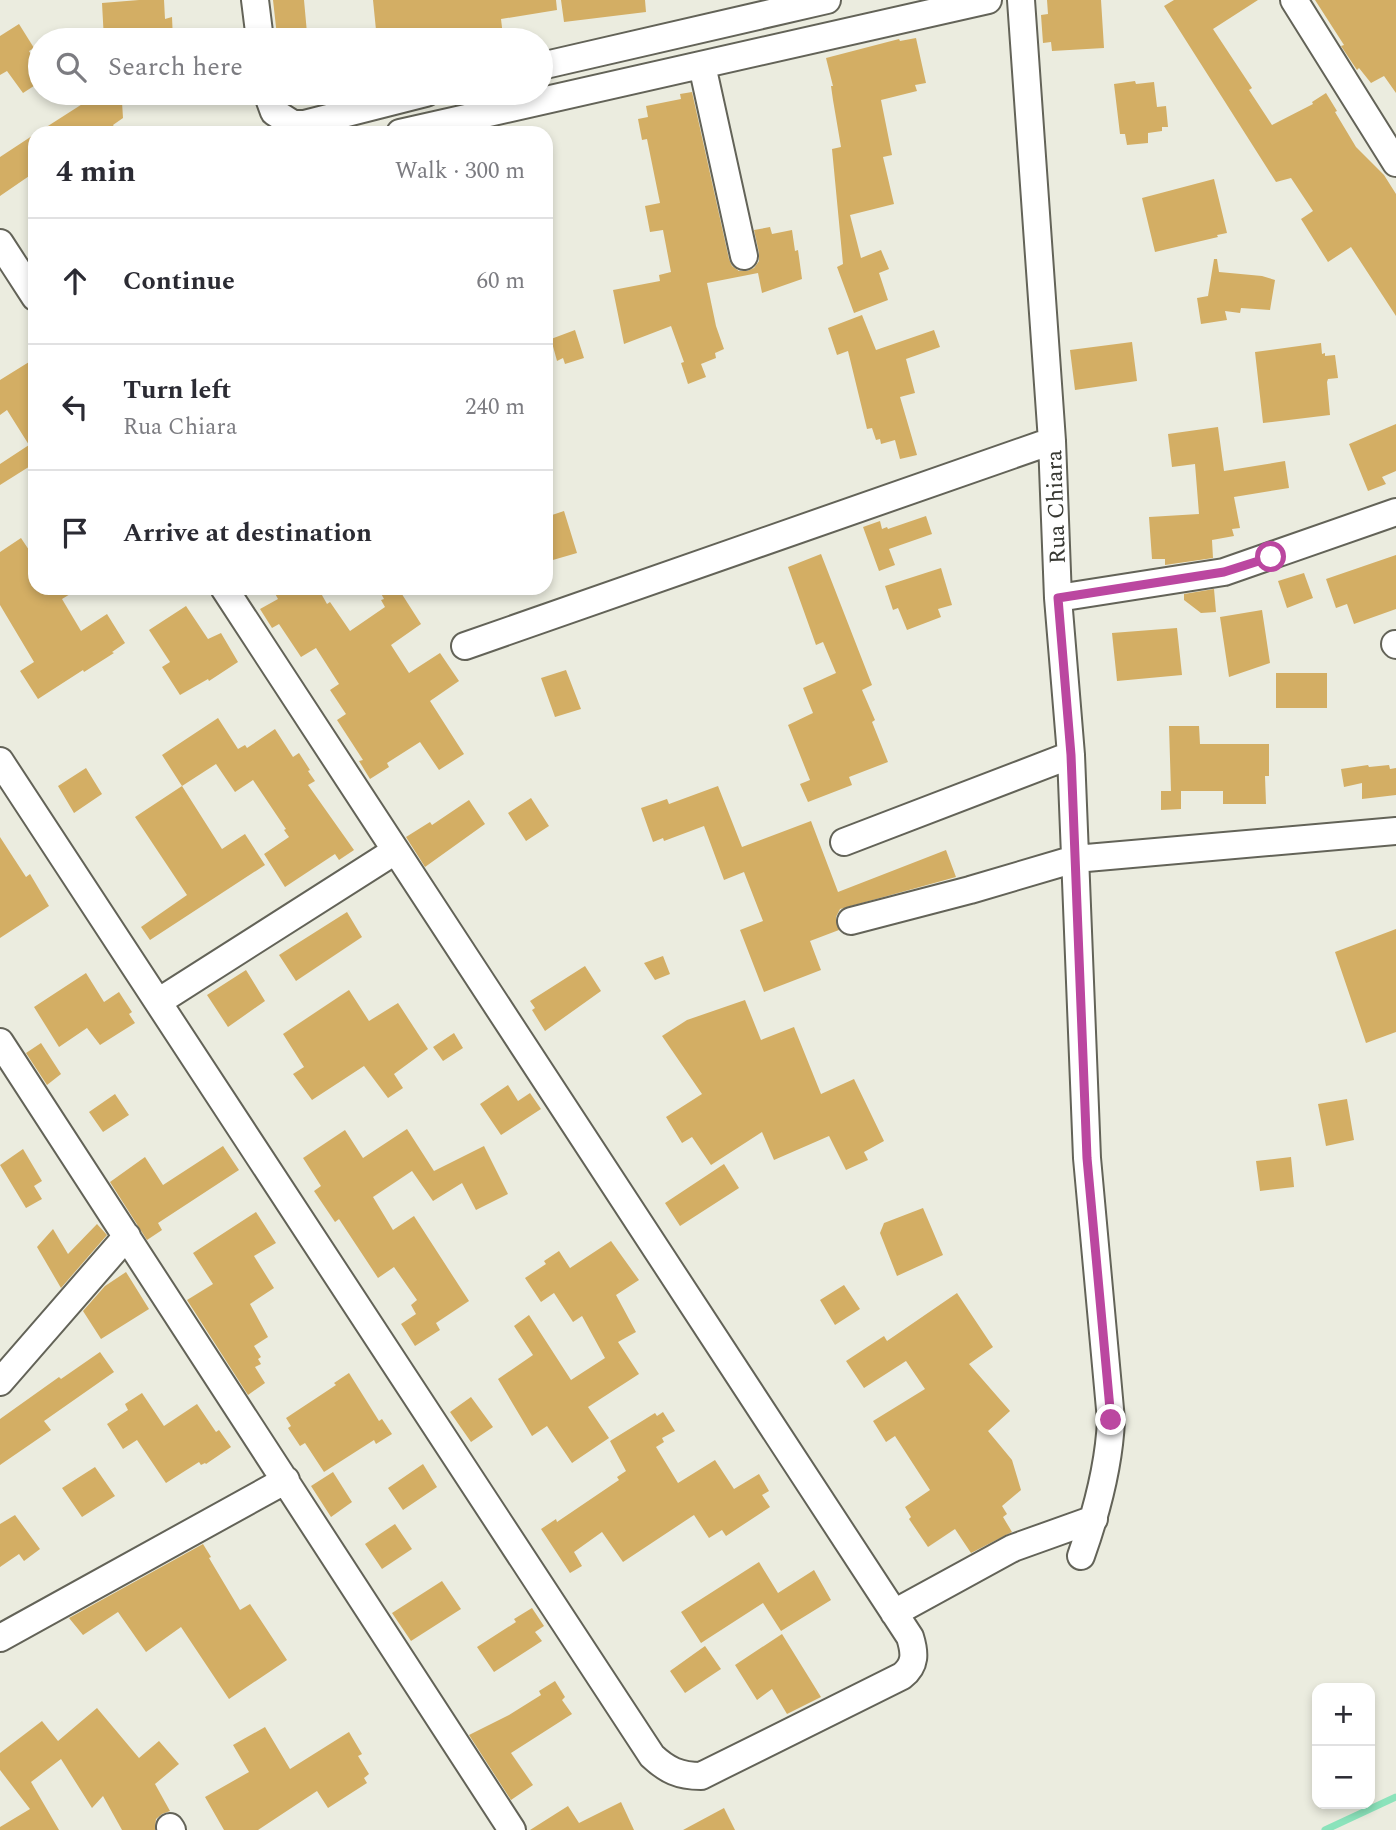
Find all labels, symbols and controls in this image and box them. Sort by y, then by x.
search box [28,28,553,105]
text: Search here [108,47,243,87]
icon: search [52,48,90,86]
text: 4 min [56,149,136,195]
text: Walk · 300 m [395,154,525,189]
text: Continue [123,261,235,301]
icon: ahead [56,262,94,300]
text: 60 m [476,264,525,299]
text: Turn left [123,370,231,410]
icon: left [56,388,94,426]
text: 240 m [465,390,525,425]
text: Rua Chiara [123,410,237,445]
street label: Rua Chiara [1037,449,1076,565]
text: Arrive at destination [123,513,372,553]
icon: arrive [56,514,94,552]
route start [1255,541,1286,572]
route end [1095,1404,1126,1435]
map controls [1312,1683,1375,1809]
button: + [1312,1683,1375,1746]
button: − [1312,1746,1375,1809]

